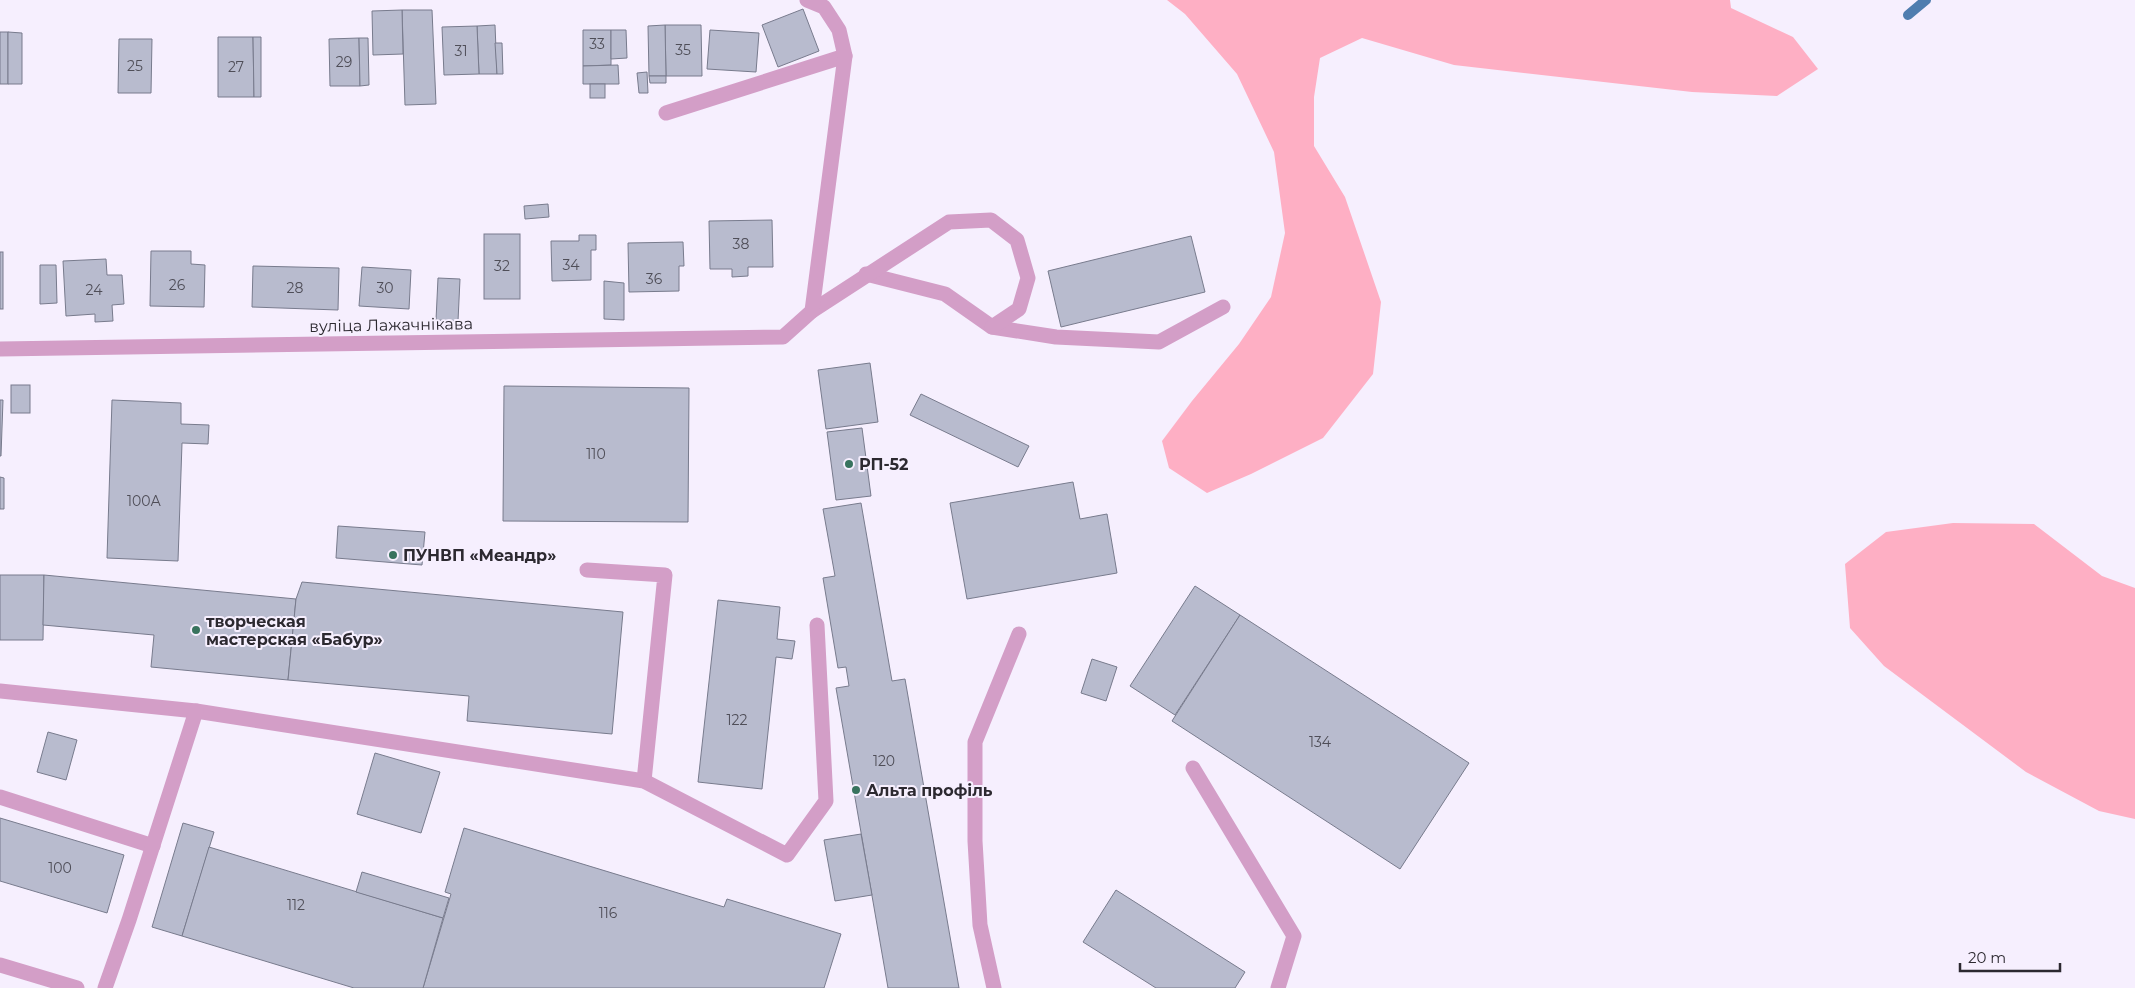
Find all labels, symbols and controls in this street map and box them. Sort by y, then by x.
house number: 33 [589,35,605,53]
house number: 35 [675,41,691,59]
house number: 31 [455,42,467,60]
house number: 29 [336,53,352,71]
house number: 25 [127,57,143,75]
house number: 27 [228,58,244,76]
house number: 38 [733,235,749,253]
house number: 34 [562,256,580,274]
house number: 32 [494,257,510,275]
house number: 36 [646,270,663,288]
house number: 26 [169,276,186,294]
house number: 28 [287,279,304,297]
house number: 30 [376,279,394,297]
house number: 24 [86,281,103,299]
street label: вуліца Лажачнікава [309,314,473,336]
house number: 110 [586,445,606,463]
place label: РП-52 [859,455,908,474]
marker: РП-52 [843,458,855,470]
house number: 100А [127,492,162,510]
place label: ПУНВП «Меандр» [403,546,556,565]
marker: ПУНВП «Меандр» [387,549,399,561]
place label: творческая мастерская «Бабур» [206,612,383,649]
marker: творческая мастерская «Бабур» [190,624,202,636]
house number: 122 [727,711,748,729]
house number: 134 [1309,733,1332,751]
house number: 120 [873,752,895,770]
place label: Альта профіль [866,781,993,800]
marker: Альта профіль [850,784,862,796]
house number: 100 [48,859,72,877]
house number: 112 [287,896,305,914]
house number: 116 [599,904,618,922]
scale bar [1960,940,2060,972]
text: 20 m [1968,948,2006,967]

